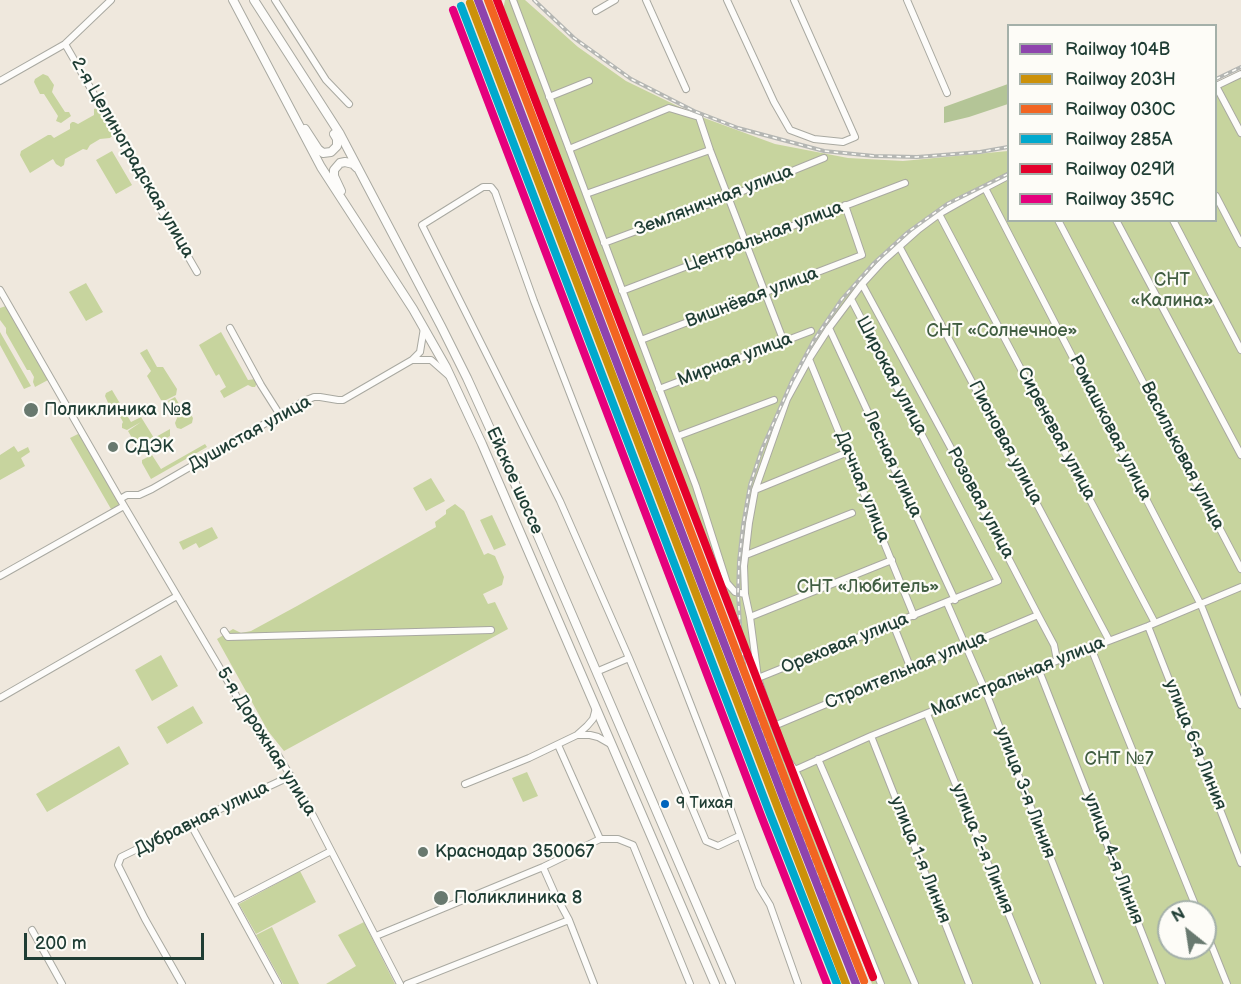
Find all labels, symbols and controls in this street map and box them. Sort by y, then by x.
legend [1007,24,1217,222]
text: Railway 104В [1065,39,1170,60]
street label: 2-я Целиноградская улица [66,54,198,262]
text: Railway 203Н [1065,69,1176,90]
text: Railway 030C [1065,99,1175,120]
text: Railway 285А [1065,129,1173,150]
text: Railway 029Й [1065,159,1175,180]
street label: Земляничная улица [632,161,796,241]
text: Railway 359С [1065,189,1174,210]
street label: Центральная улица [682,197,846,277]
street label: Вишнёвая улица [683,263,821,333]
park label: СНТ «Калина» [1131,269,1213,312]
street label: Широкая улица [851,313,931,439]
park label: СНТ «Солнечное» [926,320,1078,342]
street label: Мирная улица [675,328,795,392]
street label: Ромашковая улица [1064,352,1156,504]
street label: Сиреневая улица [1012,364,1100,504]
street label: Пионовая улица [963,377,1047,509]
street label: Васильковая улица [1135,378,1229,534]
street label: Душистая улица [185,391,315,477]
place label: Поликлиника №8 [44,399,192,421]
marker: Поликлиника №8 [22,401,40,419]
street label: Лесная улица [858,407,926,521]
street label: Ейское шоссе [481,424,547,538]
street label: Дачная улица [830,428,894,546]
place label: СДЭК [125,436,174,458]
marker: СДЭК [106,440,120,454]
street label: Розовая улица [942,443,1018,563]
park label: СНТ «Любитель» [797,576,939,598]
street label: Ореховая улица [778,609,912,679]
street label: Строительная улица [822,627,990,715]
street label: Магистральная улица [928,632,1108,722]
street label: 5-я Дорожная улица [211,664,321,820]
street label: улица 6-я Линия [1159,677,1231,813]
street label: улица 3-я Линия [990,724,1060,862]
park label: СНТ №7 [1084,748,1154,770]
street label: Дубравная улица [131,777,273,861]
street label: улица 2-я Линия [946,781,1018,917]
street label: улица 4-я Линия [1078,790,1148,928]
street label: улица 1-я Линия [885,793,955,927]
place label: 9 Тихая [676,794,733,814]
marker: 9 Тихая [659,798,671,810]
place label: Краснодар 350067 [435,841,594,863]
marker: Краснодар 350067 [416,845,430,859]
place label: Поликлиника 8 [454,887,582,909]
marker: Поликлиника 8 [432,889,450,907]
north arrow [1157,900,1217,960]
text: N [1169,904,1189,927]
scale bar [27,921,207,959]
text: 200 m [35,933,87,954]

